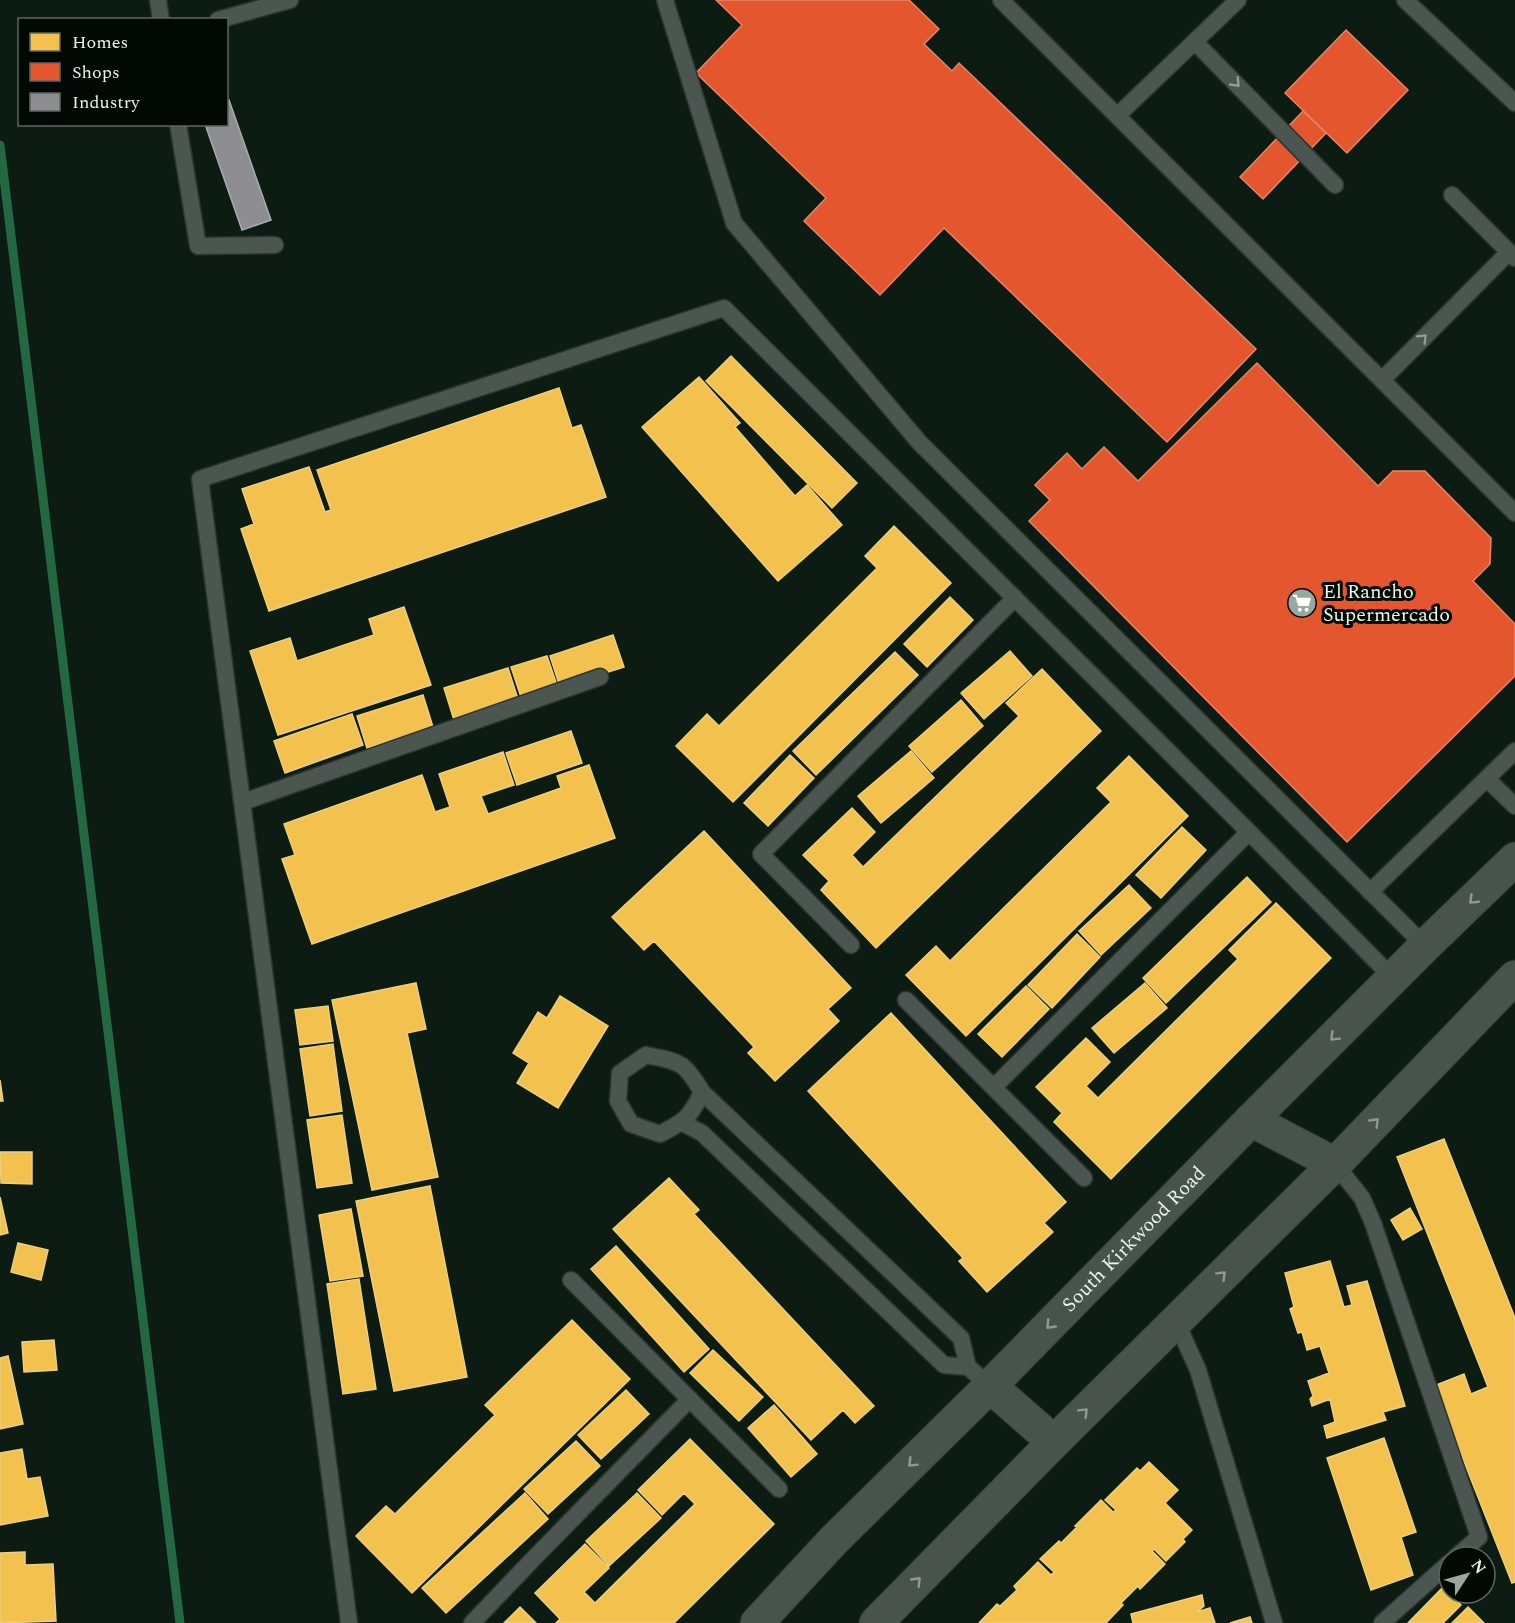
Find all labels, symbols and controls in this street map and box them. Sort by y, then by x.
legend [18,18,228,126]
text: Homes [72,29,128,56]
text: Shops [72,59,120,86]
one-way arrow [1228,76,1239,87]
text: Industry [72,89,141,116]
one-way arrow [1415,335,1426,346]
place label: El Rancho Supermercado [1323,577,1450,630]
supermarket icon: El Rancho Supermercado [1286,587,1318,619]
one-way arrow [1469,893,1479,904]
one-way arrow [1331,1030,1341,1041]
one-way arrow [1368,1119,1379,1130]
street label: South Kirkwood Road [1055,1159,1213,1319]
one-way arrow [1215,1272,1226,1283]
one-way arrow [1046,1318,1057,1329]
one-way arrow [1076,1409,1087,1420]
one-way arrow [908,1457,919,1467]
north arrow [1437,1545,1497,1605]
text: N [1465,1554,1492,1579]
one-way arrow [910,1578,921,1588]

